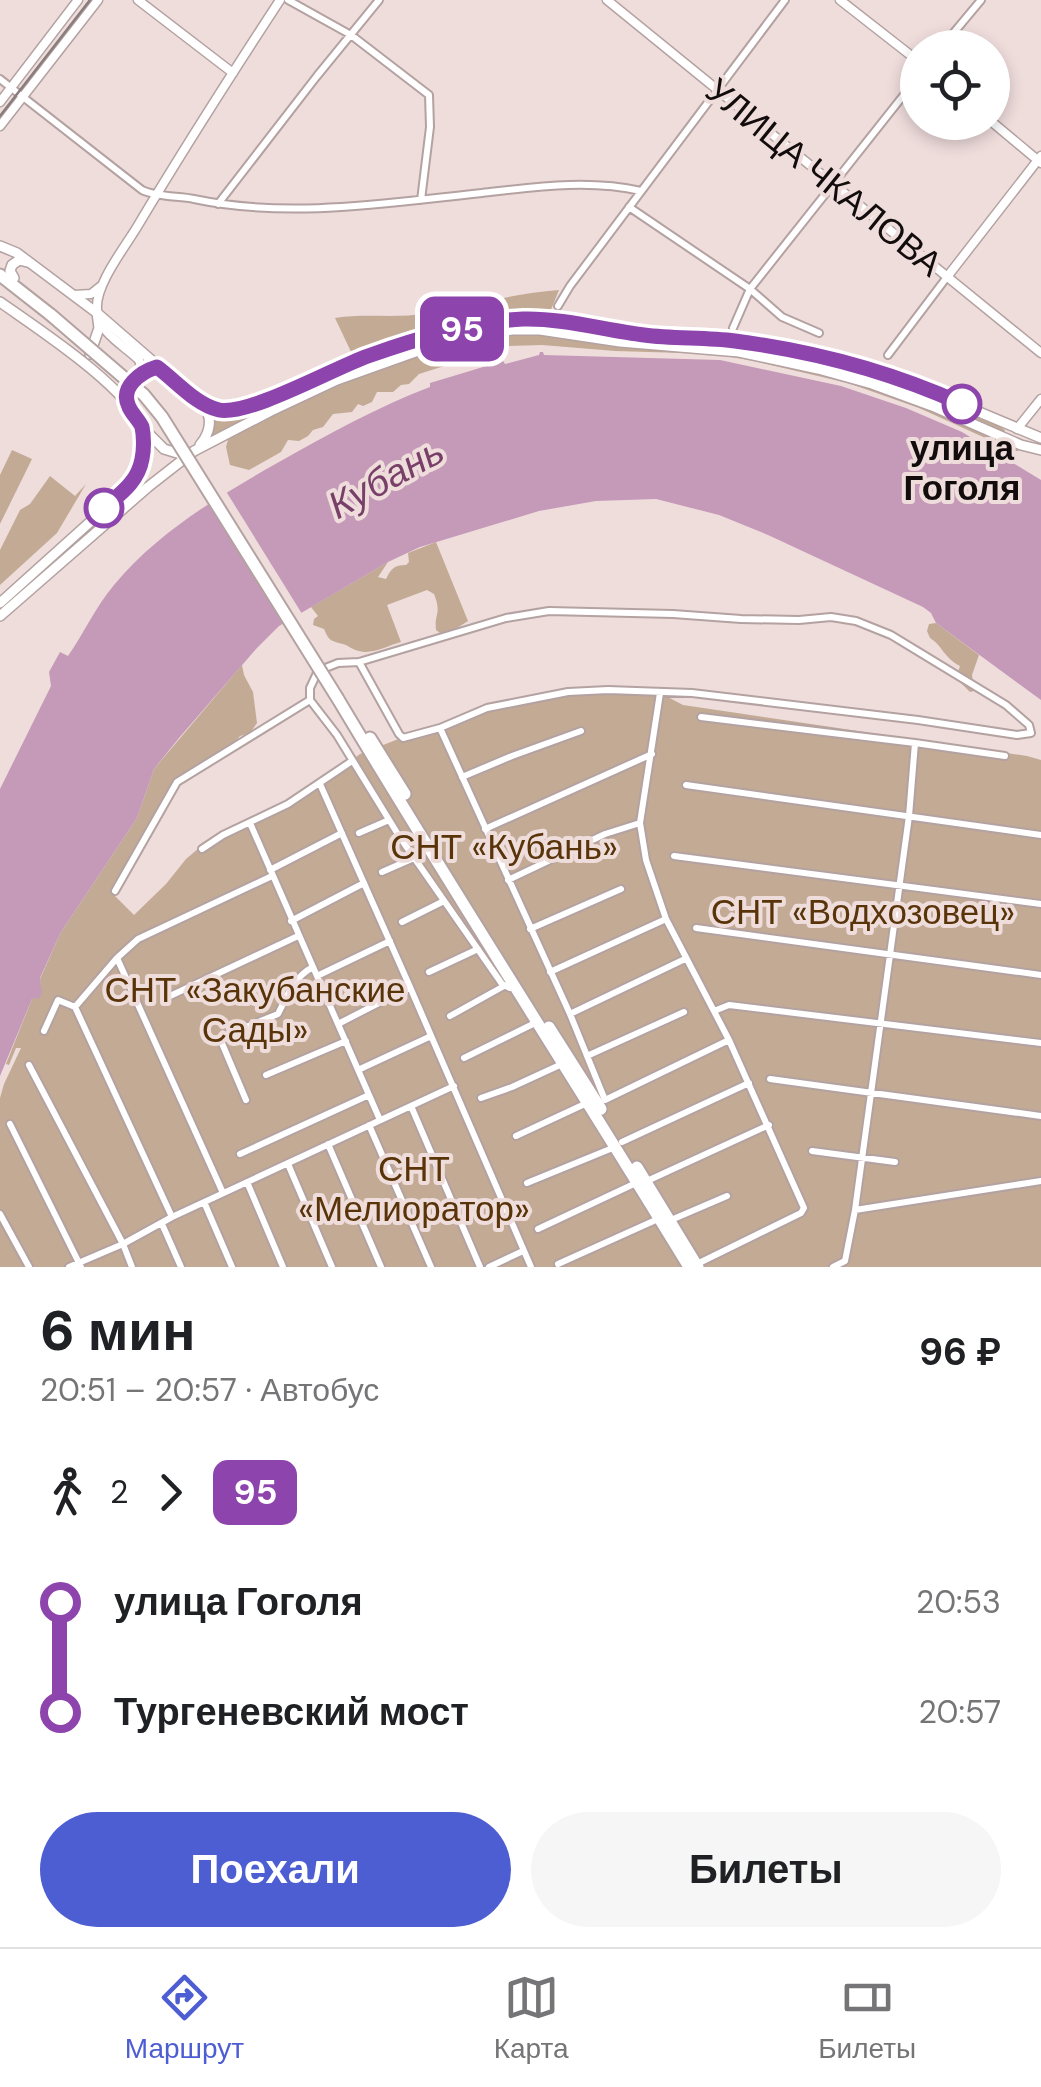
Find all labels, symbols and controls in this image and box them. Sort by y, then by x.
map controls [900,30,1010,140]
button: locate [900,30,1010,140]
street label: УЛИЦА ЧКАЛОВА [696,67,952,287]
line badge: 95 [417,296,507,362]
text: 95 [440,306,484,352]
marker: улица Гоголя [943,385,981,423]
place label: улица Гоголя [904,425,1020,511]
water label: Кубань [319,426,453,530]
unlabelled marker [85,489,123,527]
park label: СНТ «Кубань» [390,824,618,870]
park label: СНТ «Водхозовец» [711,889,1015,935]
park label: СНТ «Закубанские Сады» [104,967,406,1053]
park label: СНТ «Мелиоратор» [298,1146,530,1232]
text: 6 мин [40,1295,195,1367]
text: 96 ₽ [919,1327,1001,1377]
text: 20:51 – 20:57 · Автобус [40,1369,379,1411]
icon: walk [40,1465,95,1520]
icon: forward [143,1465,198,1520]
text: 95 [233,1469,277,1515]
text: 2 [110,1471,128,1513]
text: улица Гоголя [114,1577,363,1627]
text: 20:53 [916,1581,1001,1623]
text: Тургеневский мост [114,1687,469,1737]
text: 20:57 [918,1691,1001,1733]
button: Поехали [40,1812,511,1927]
button: Билеты [531,1812,1001,1927]
tab: Маршрут [125,1970,244,2067]
tab: Карта [494,1970,569,2067]
tab: Билеты [818,1970,916,2067]

